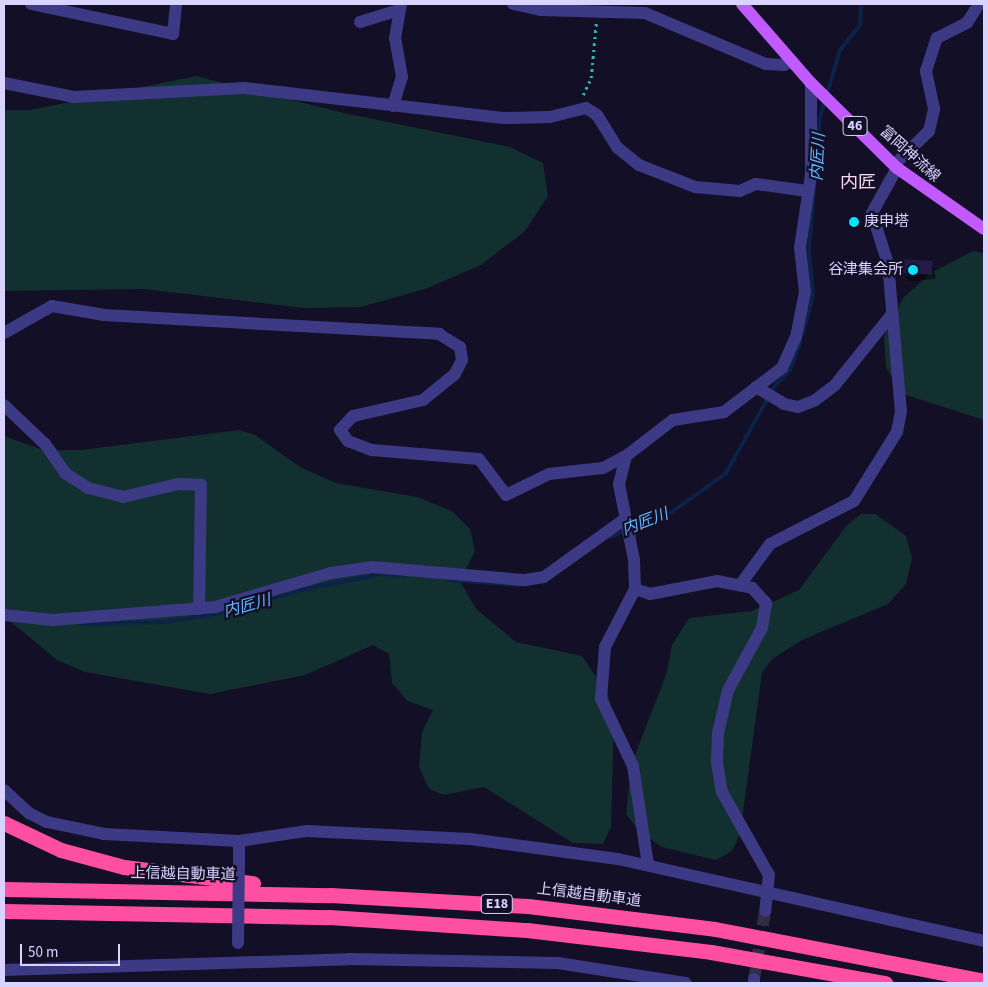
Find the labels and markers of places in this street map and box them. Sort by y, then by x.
place label: 庚申塔 [864,213,909,231]
marker: 庚申塔 [848,216,860,228]
place label: 谷津集会所 [828,261,903,279]
marker: 谷津集会所 [907,264,919,276]

